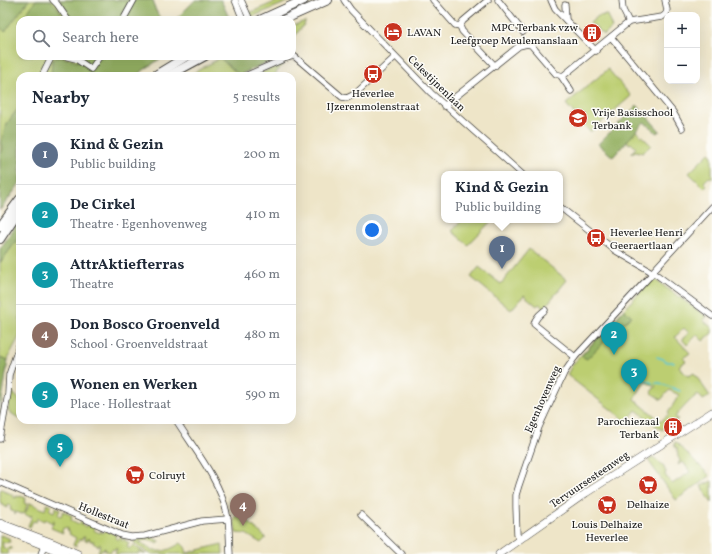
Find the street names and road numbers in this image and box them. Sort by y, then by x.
street label: Celestijnenlaan [404,53,468,116]
street label: Egenhovenweg [522,363,565,436]
street label: Tervuursesteenweg [547,448,633,512]
street label: Hollestraat [76,499,131,533]

